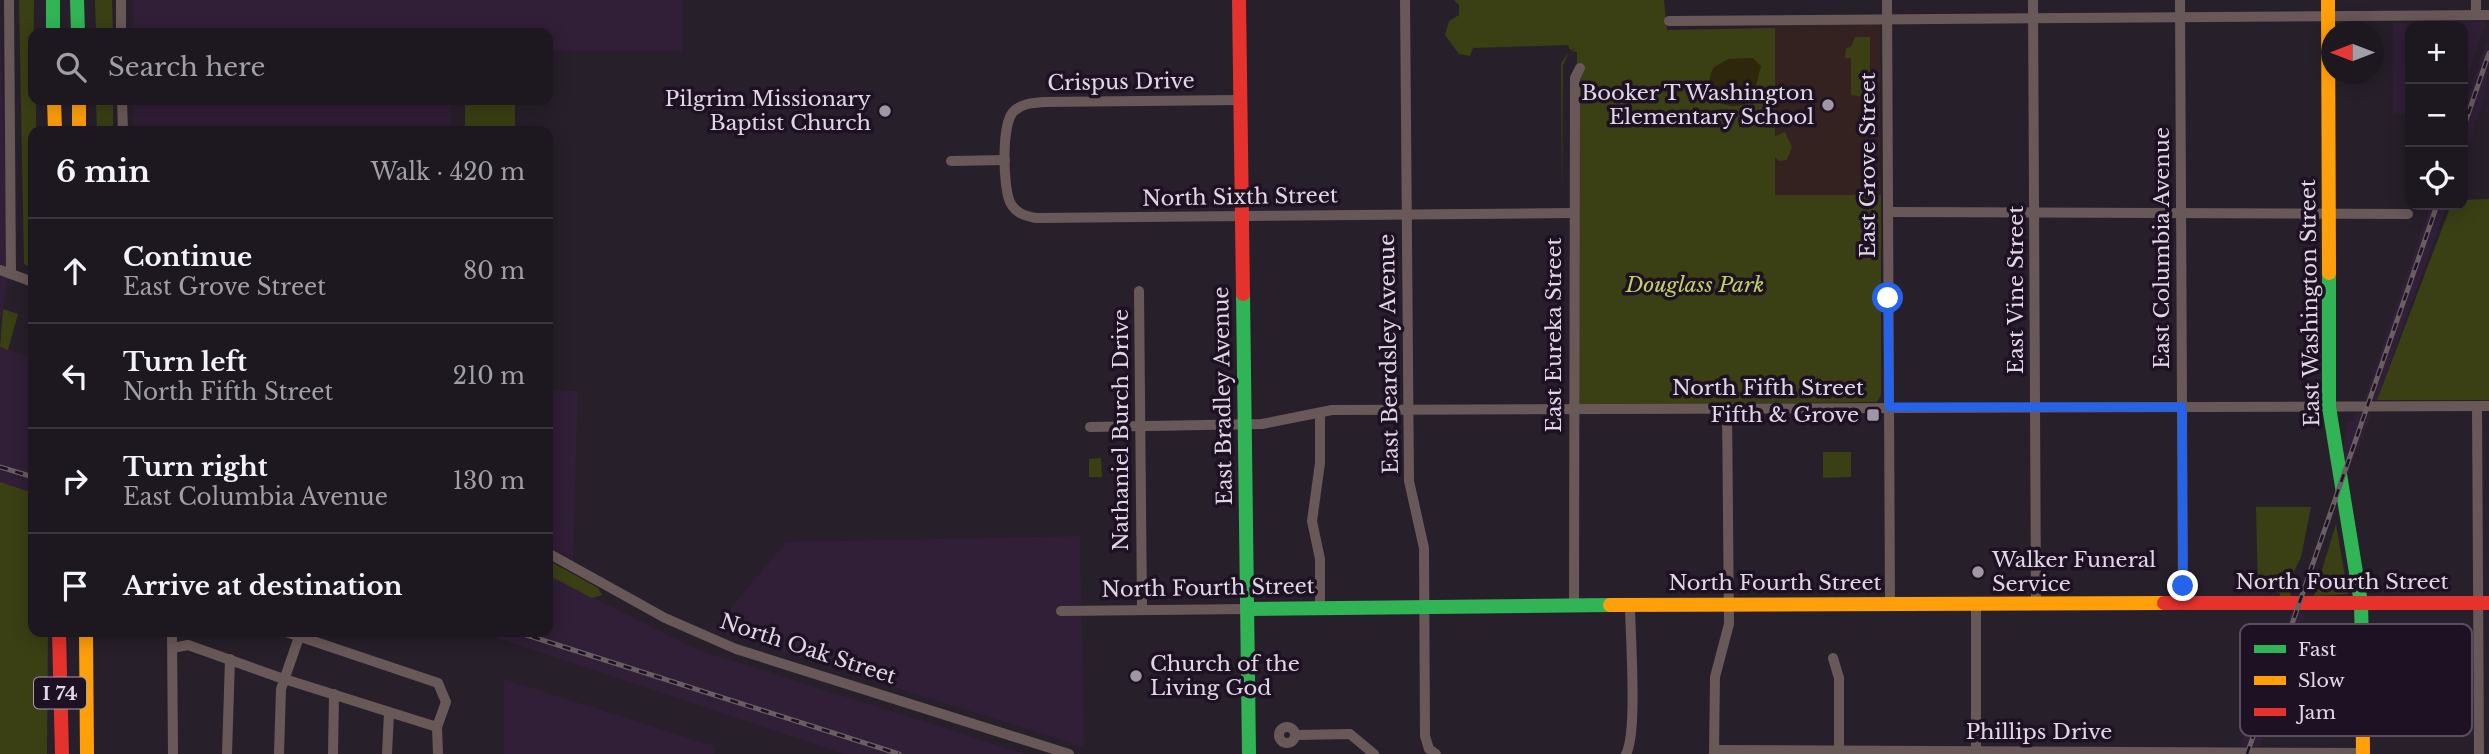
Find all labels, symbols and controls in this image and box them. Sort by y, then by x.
north arrow [2321,21,2384,84]
map controls [2405,21,2468,210]
button: + [2405,21,2468,84]
search box [28,28,553,105]
icon: search [52,48,90,86]
text: Search here [108,51,265,83]
street label: Crispus Drive [1047,68,1195,96]
street label: East Grove Street [1855,72,1881,258]
place label: Booker T Washington Elementary School [1581,80,1814,130]
button: − [2405,84,2468,147]
place label: Pilgrim Missionary Baptist Church [665,86,872,136]
marker: Booker T Washington Elementary School [1820,97,1836,113]
marker: Pilgrim Missionary Baptist Church [877,103,893,119]
street label: East Columbia Avenue [2149,127,2175,369]
button: locate [2405,147,2468,210]
text: 6 min [56,153,150,190]
text: Walk · 420 m [371,158,525,186]
street label: East Washington Street [2295,179,2325,427]
street label: North Sixth Street [1142,182,1338,212]
street label: East Vine Street [2003,206,2029,374]
street label: East Beardsley Avenue [1374,234,1404,474]
street label: East Eureka Street [1541,237,1567,433]
text: Continue [123,241,252,273]
icon: ahead [56,252,94,290]
text: 80 m [463,257,525,285]
park label: Douglass Park [1625,272,1764,298]
text: East Grove Street [123,273,326,301]
route start [1872,282,1903,313]
street label: East Bradley Avenue [1208,286,1238,506]
street label: Nathaniel Burch Drive [1108,309,1134,551]
text: Turn left [123,346,247,378]
icon: left [56,357,94,395]
text: 210 m [453,362,525,390]
street label: North Fifth Street [1672,375,1864,401]
text: North Fifth Street [123,378,333,406]
place label: Fifth & Grove [1710,402,1859,428]
marker: Fifth & Grove [1865,407,1881,423]
text: Turn right [123,451,268,483]
icon: right [56,462,94,500]
text: 130 m [453,467,525,495]
text: East Columbia Avenue [123,483,388,511]
place label: Walker Funeral Service [1991,547,2156,597]
marker: Walker Funeral Service [1970,564,1986,580]
icon: arrive [56,567,94,605]
street label: North Fourth Street [2235,569,2449,595]
text: Arrive at destination [123,570,403,602]
street label: North Fourth Street [1668,570,1882,596]
route end [2167,570,2198,601]
street label: North Fourth Street [1101,573,1315,603]
street label: North Oak Street [717,608,899,690]
legend [2240,624,2472,736]
text: Fast [2298,638,2337,661]
place label: Church of the Living God [1150,651,1300,701]
marker: Church of the Living God [1128,668,1144,684]
text: Slow [2298,669,2345,692]
road number: I 74 [34,678,86,708]
text: Jam [2295,701,2336,724]
street label: Phillips Drive [1966,719,2112,745]

